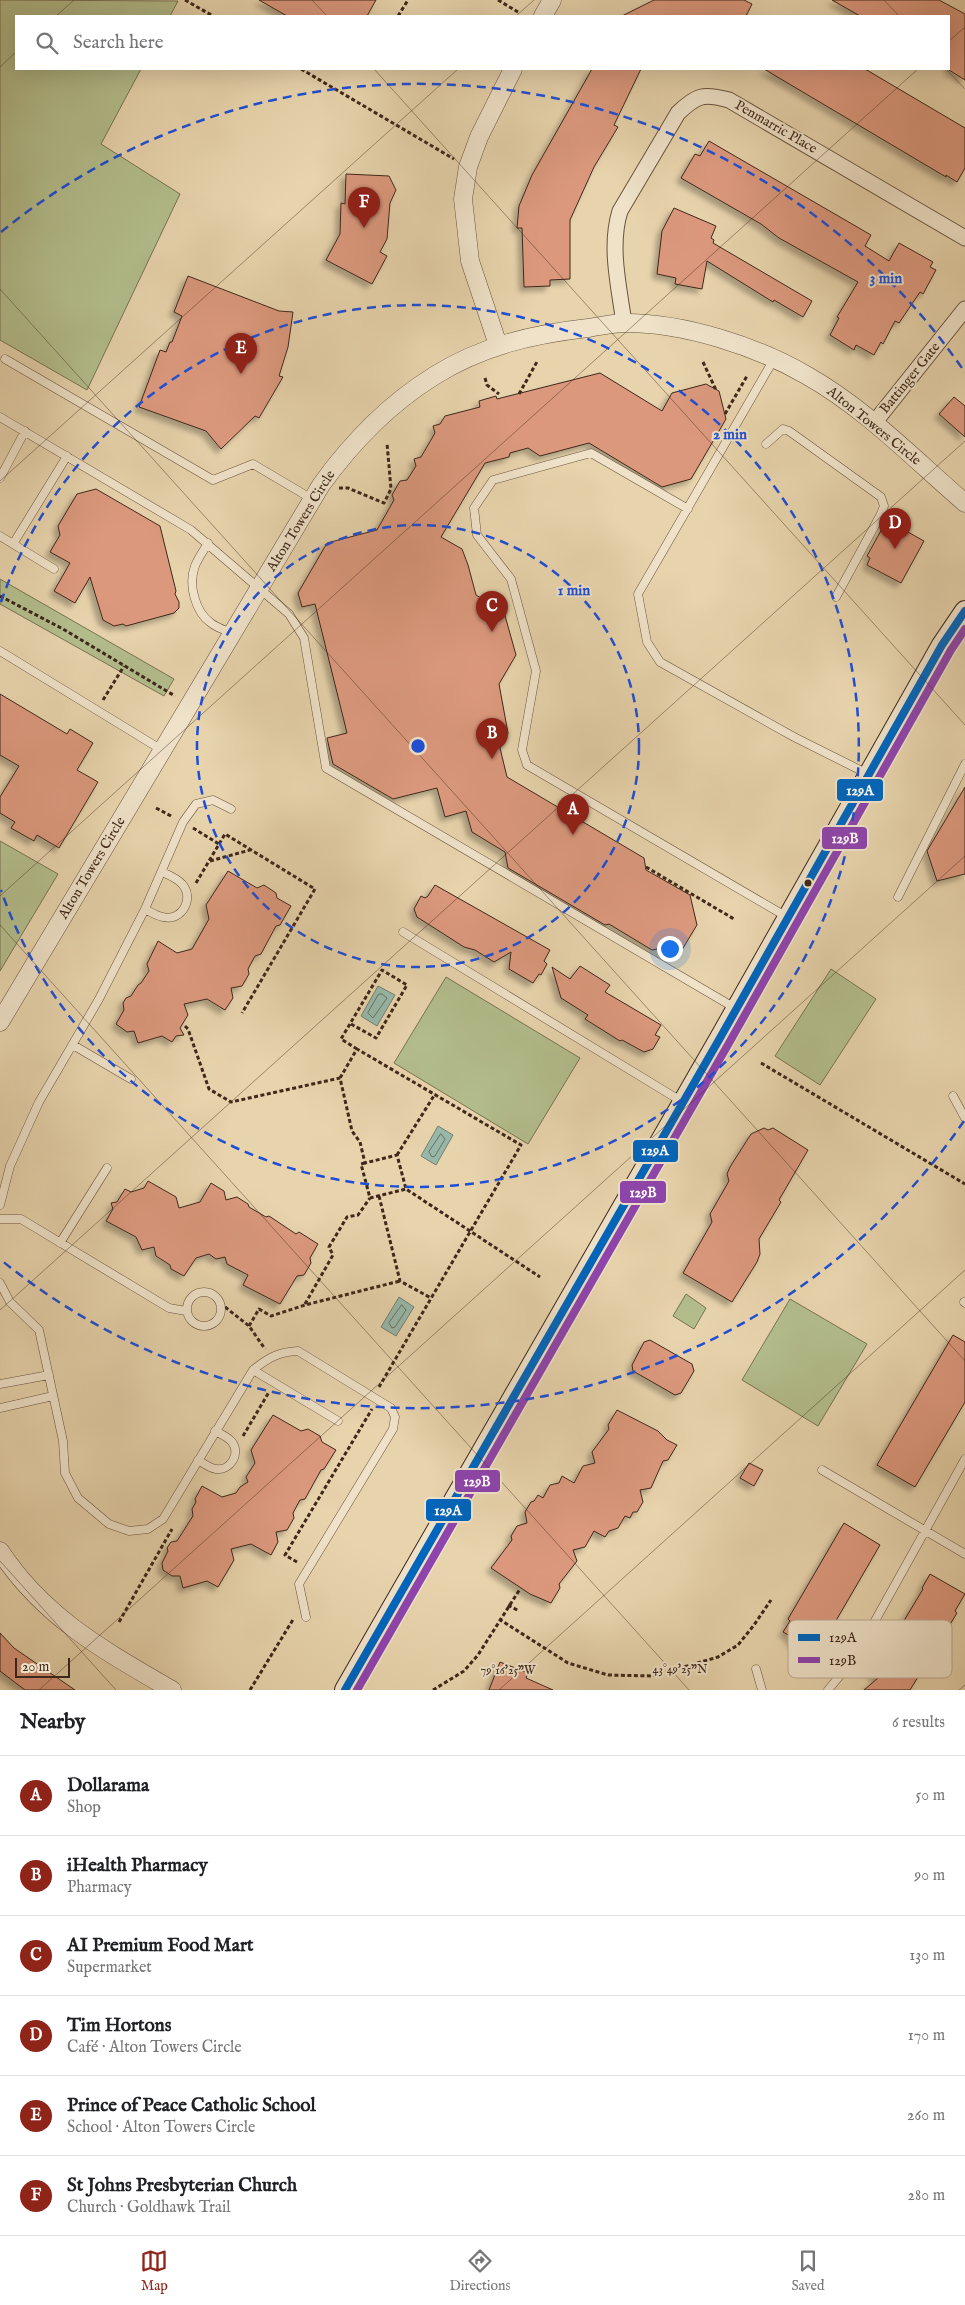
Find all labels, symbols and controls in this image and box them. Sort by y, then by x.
search box [15,15,950,70]
icon: search [33,29,61,57]
text: Search here [73,31,164,55]
street label: Penmarric Place [732,96,821,158]
pin: F [348,187,380,228]
text: 3 min [870,269,902,288]
pin: E [225,333,257,374]
street label: Battinger Gate [876,338,945,417]
street label: Alton Towers Circle [822,382,925,470]
text: 2 min [713,425,747,444]
street label: Alton Towers Circle [262,467,340,576]
pin: D [879,508,911,549]
text: 1 min [558,581,590,600]
pin: C [476,591,508,632]
pin: B [476,718,508,759]
centre of rings [409,737,427,755]
line badge: 129A [836,778,884,802]
text: 129A [846,782,875,800]
pin: A [557,794,589,835]
street label: Alton Towers Circle [54,813,130,923]
line badge: 129B [821,826,868,850]
text: 129B [831,830,859,848]
unlabelled marker [803,878,813,888]
your location [657,936,683,962]
line badge: 129A [632,1139,679,1163]
text: 129A [641,1142,670,1160]
line badge: 129B [619,1180,667,1204]
text: 129B [629,1184,657,1202]
line badge: 129B [454,1469,501,1493]
text: 129B [463,1473,491,1491]
line badge: 129A [425,1498,472,1522]
text: 129A [434,1502,463,1520]
legend [788,1620,952,1678]
text: 129A [829,1629,857,1647]
text: 129B [829,1652,856,1670]
scale bar [15,1655,70,1678]
text: 20 m [22,1658,49,1676]
text: 43°49'25"N [653,1662,708,1677]
text: 79°16'25"W [481,1663,536,1678]
text: Nearby [20,1709,85,1736]
text: 6 results [892,1713,945,1733]
text: Dollarama [67,1774,149,1798]
text: A [31,1786,41,1806]
text: 50 m [916,1786,945,1806]
text: Shop [67,1798,101,1818]
text: iHealth Pharmacy [67,1854,208,1878]
text: B [31,1866,41,1886]
text: 90 m [914,1866,945,1886]
text: Pharmacy [67,1878,132,1898]
text: AI Premium Food Mart [67,1934,253,1958]
text: C [30,1946,42,1966]
text: 130 m [909,1946,945,1966]
text: Supermarket [67,1958,152,1978]
text: Tim Hortons [67,2014,171,2038]
text: D [30,2026,42,2046]
text: 170 m [908,2026,945,2046]
text: Café · Alton Towers Circle [67,2038,242,2058]
text: Prince of Peace Catholic School [67,2094,316,2118]
text: E [30,2106,42,2126]
text: 260 m [907,2106,945,2126]
text: School · Alton Towers Circle [67,2118,255,2138]
text: St Johns Presbyterian Church [67,2174,297,2198]
text: F [31,2186,41,2206]
text: 280 m [908,2186,945,2206]
text: Church · Goldhawk Trail [67,2198,231,2218]
tab: Map [140,2247,168,2295]
tab: Directions [449,2247,510,2295]
tab: Saved [791,2247,824,2295]

